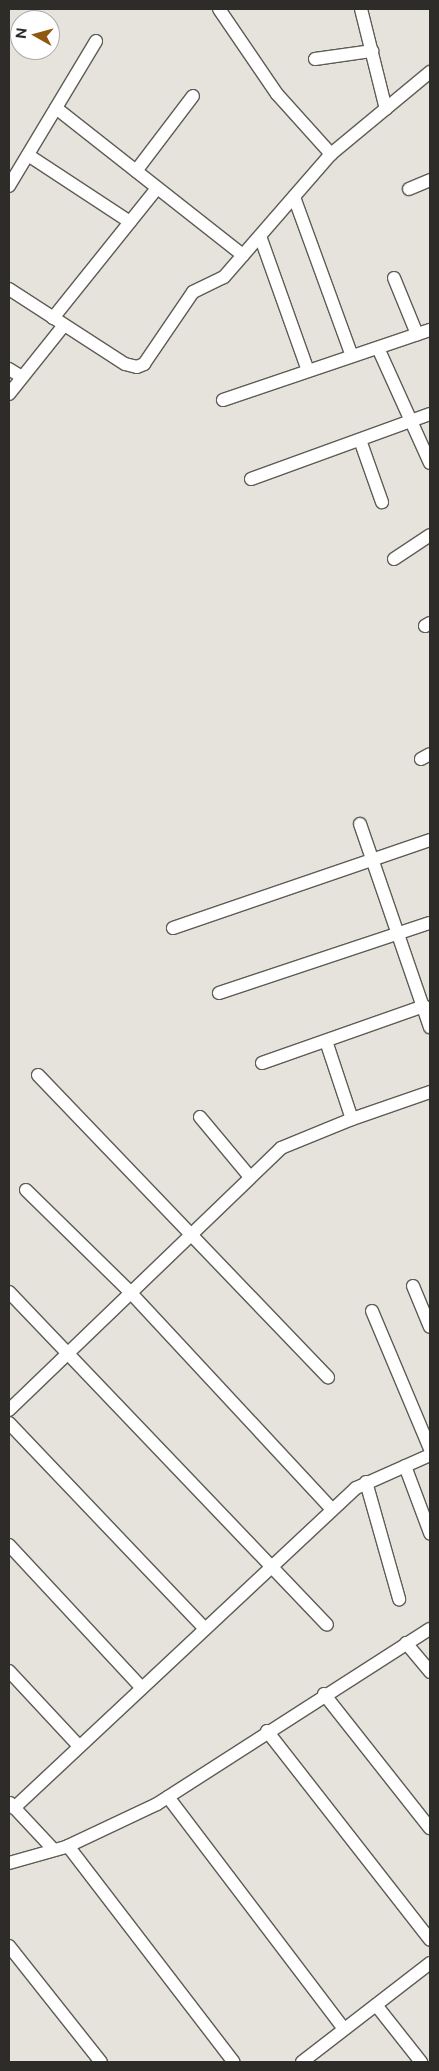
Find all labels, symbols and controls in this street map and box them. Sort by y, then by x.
north arrow [10,10,60,60]
text: N [12,27,30,40]

